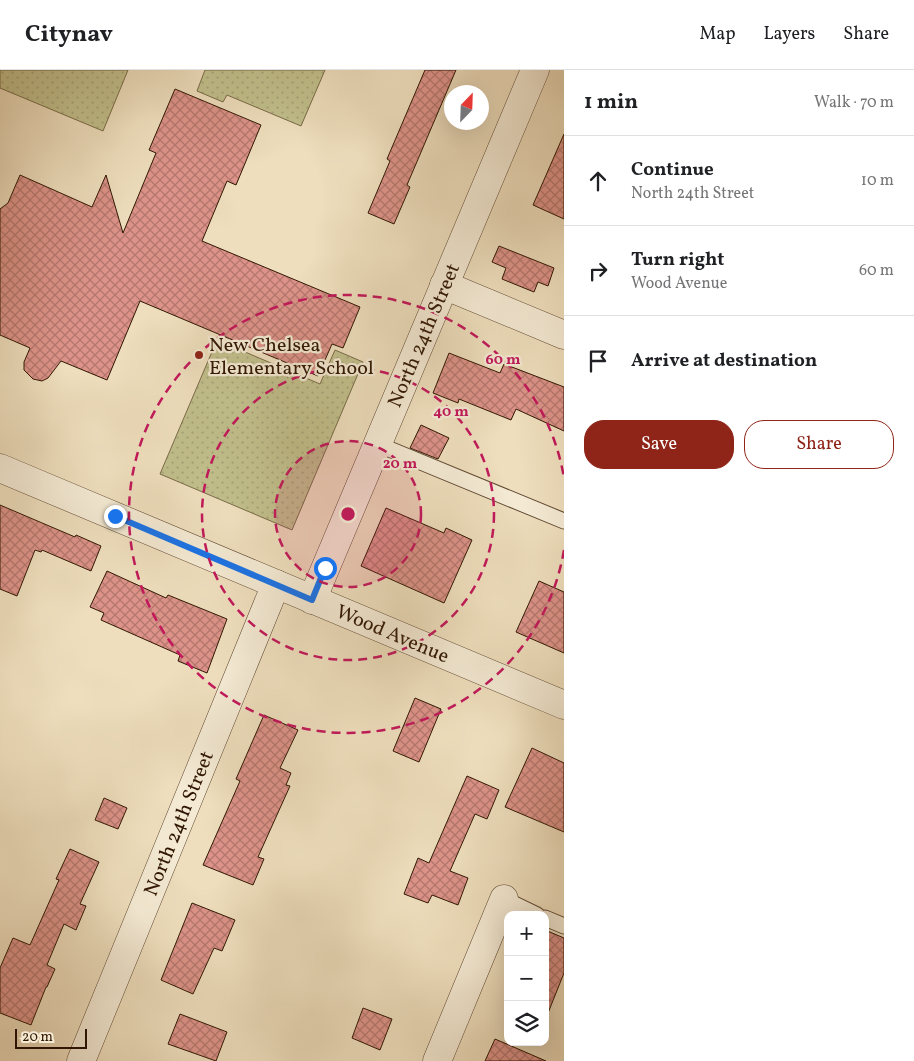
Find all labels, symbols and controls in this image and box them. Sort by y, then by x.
text: Citynav [25,18,113,52]
text: Map [699,22,735,47]
text: Layers [763,22,815,47]
text: Share [843,22,889,47]
north arrow [444,85,489,130]
text: 1 min [584,88,638,117]
text: Walk · 70 m [814,92,894,114]
text: Continue [631,157,714,183]
icon: ahead [584,167,612,195]
text: 10 m [861,170,894,192]
text: North 24th Street [631,183,754,205]
text: Turn right [631,247,724,273]
icon: right [584,257,612,285]
street label: North 24th Street [382,259,468,412]
text: 60 m [859,260,894,282]
text: Wood Avenue [631,273,727,295]
place label: New Chelsea Elementary School [209,332,374,383]
icon: arrive [584,347,612,375]
text: Arrive at destination [631,348,817,374]
marker: New Chelsea Elementary School [193,349,205,361]
text: 60 m [486,350,521,371]
text: 40 m [433,402,469,423]
button: Save [584,420,734,469]
button: Share [744,420,894,469]
text: 20 m [383,454,418,475]
route end [104,505,127,528]
centre of rings [339,505,357,523]
route start [314,557,337,580]
street label: Wood Avenue [331,598,453,671]
street label: North 24th Street [138,747,222,901]
map controls [504,911,549,1046]
button: + [504,911,549,956]
button: − [504,956,549,1001]
button: layers [504,1001,549,1046]
scale bar [15,1026,88,1049]
text: 20 m [22,1028,53,1047]

